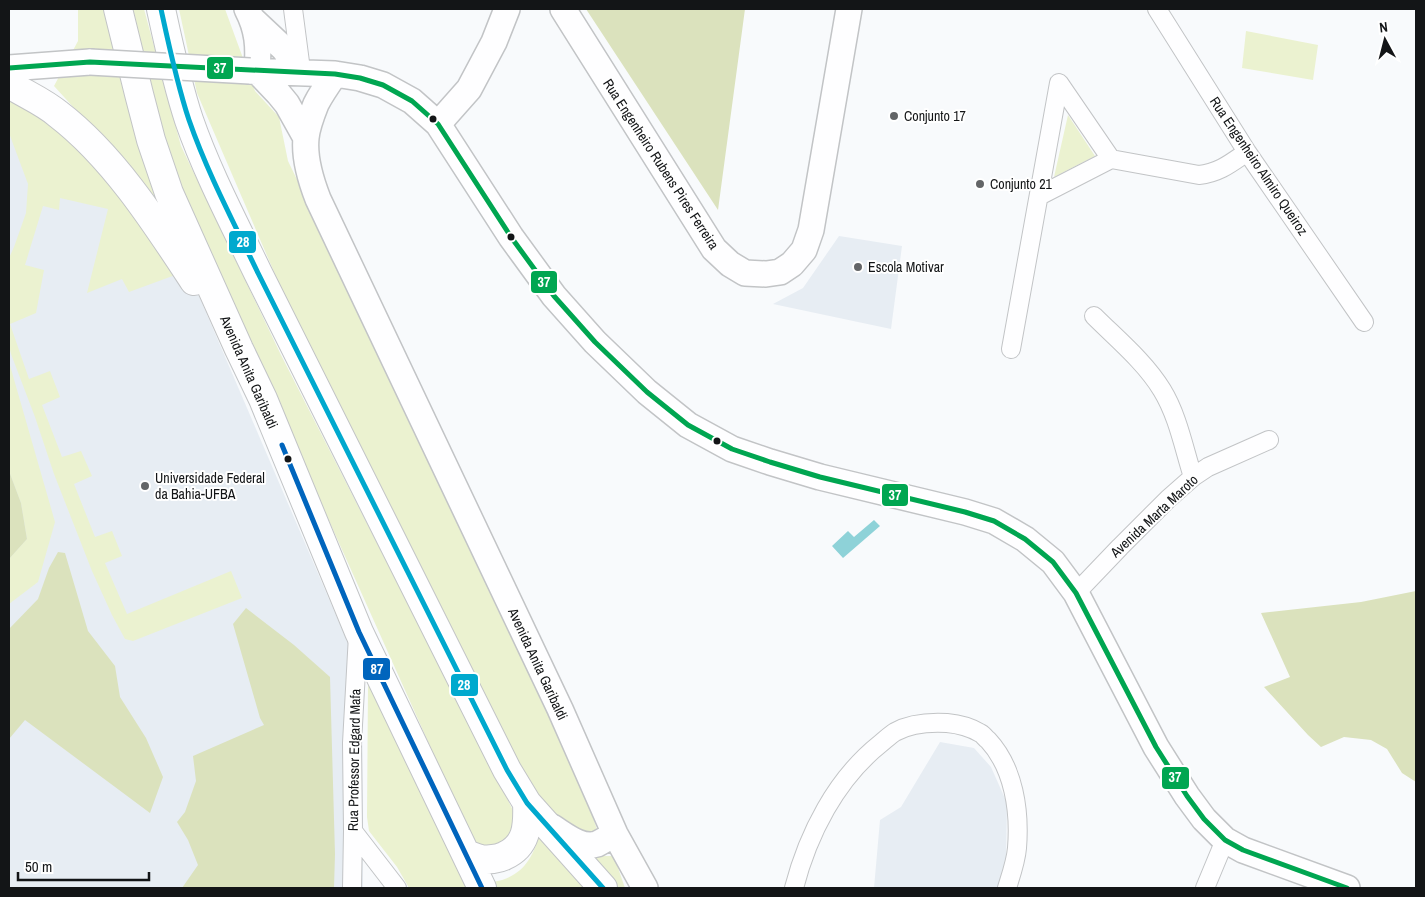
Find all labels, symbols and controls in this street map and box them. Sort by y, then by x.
north arrow [1360,15,1410,65]
text: N [1378,18,1389,37]
line badge: 37 [206,56,234,80]
text: 37 [214,59,227,77]
street label: Rua Engenheiro Rubens Pires Ferreira [599,75,723,253]
street label: Rua Engenheiro Almiro Queiroz [1206,93,1312,239]
place label: Conjunto 17 [904,107,966,125]
marker: Conjunto 17 [888,110,900,122]
unlabelled marker [428,114,438,124]
place label: Conjunto 21 [990,175,1053,193]
marker: Conjunto 21 [974,178,986,190]
line badge: 28 [228,230,257,254]
unlabelled marker [506,232,516,242]
text: 28 [237,233,249,251]
place label: Escola Motivar [868,258,944,276]
marker: Escola Motivar [852,261,864,273]
line badge: 37 [530,270,558,294]
text: 37 [538,273,551,291]
street label: Avenida Anita Garibaldi [216,312,282,431]
unlabelled marker [712,436,722,446]
unlabelled marker [283,454,293,464]
place label: Universidade Federal da Bahia-UFBA [155,469,265,503]
street label: Avenida Marta Maroto [1106,471,1202,562]
marker: Universidade Federal da Bahia-UFBA [139,480,151,492]
line badge: 37 [881,483,909,507]
text: 37 [889,486,902,504]
street label: Avenida Anita Garibaldi [504,604,572,723]
line badge: 87 [362,657,391,681]
text: 87 [371,660,384,678]
line badge: 28 [450,673,479,697]
text: 28 [458,676,470,694]
street label: Rua Professor Edgard Mafa [344,688,364,831]
line badge: 37 [1161,766,1190,790]
text: 37 [1169,768,1182,786]
scale bar [18,850,149,882]
text: 50 m [25,856,52,877]

